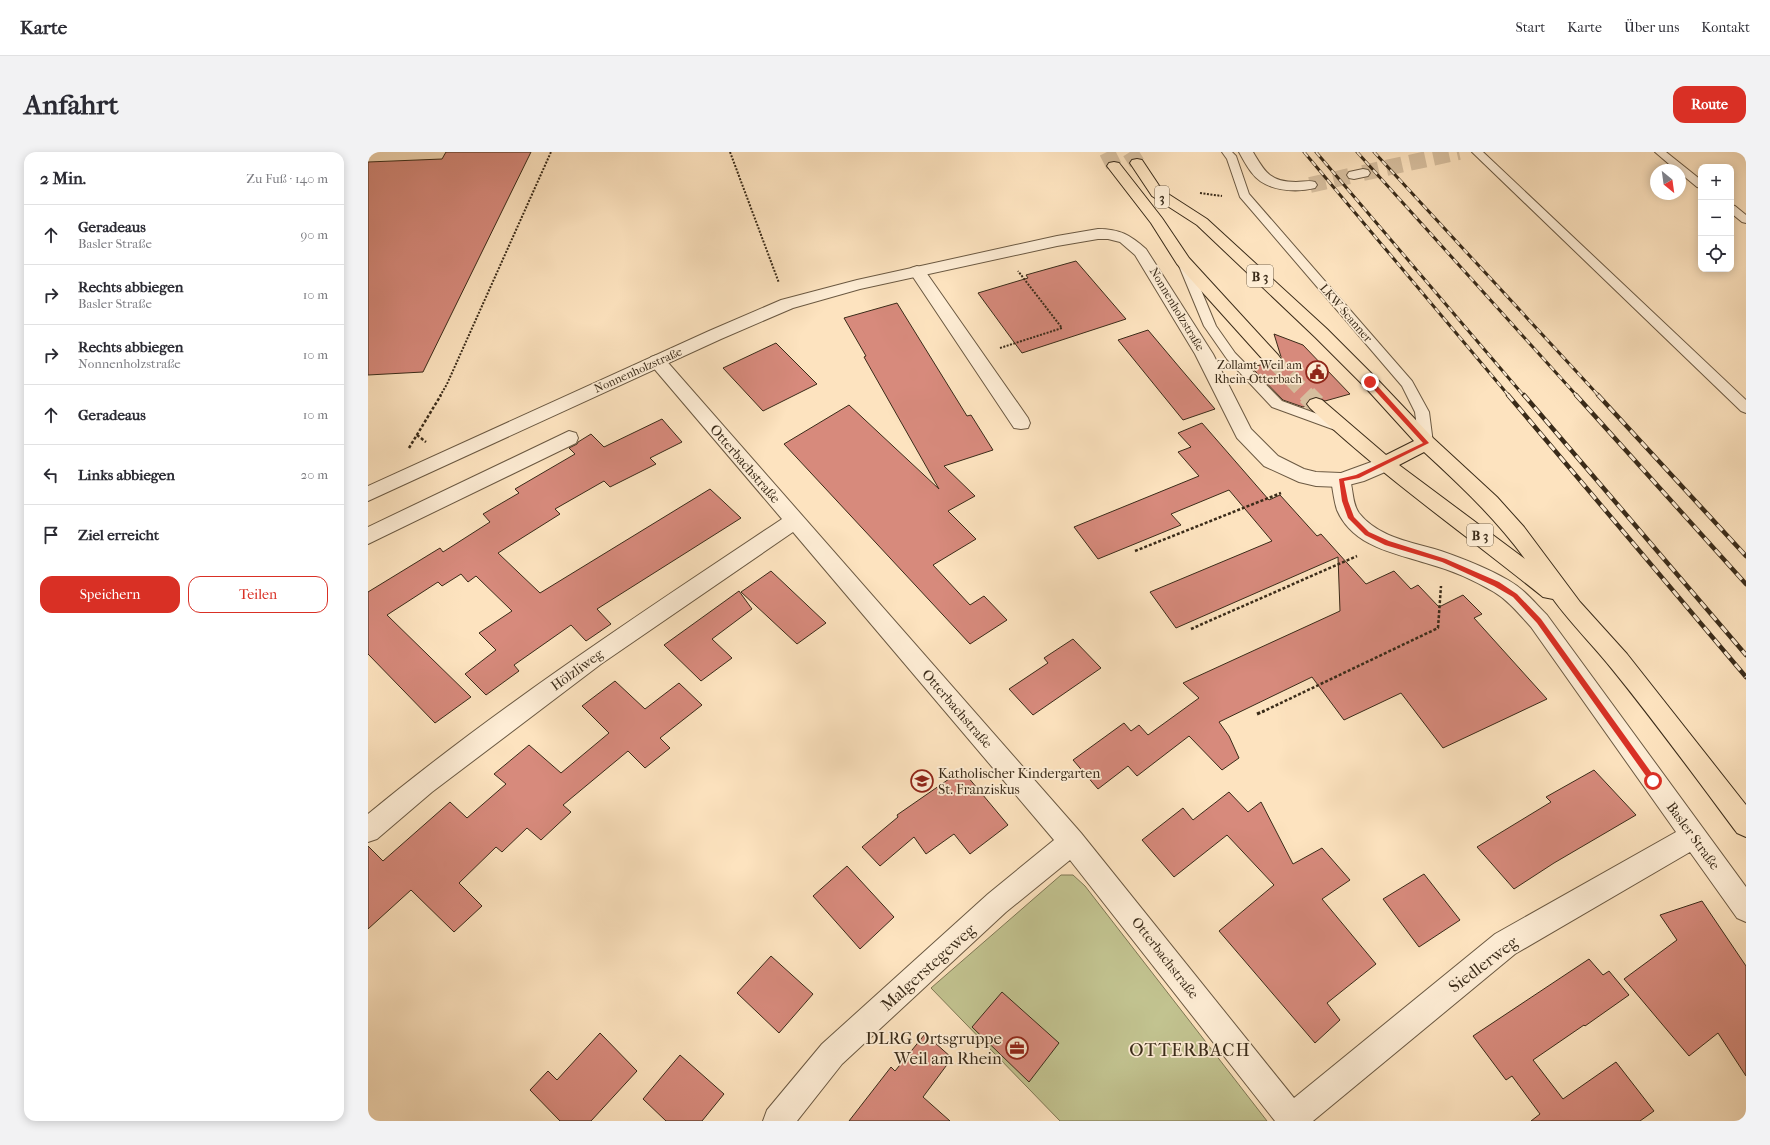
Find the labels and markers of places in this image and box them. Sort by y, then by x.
place label: Zollamt Weil am Rhein-Otterbach [1214,358,1302,386]
public building icon: Zollamt Weil am Rhein-Otterbach [1304,359,1330,385]
place label: Katholischer Kindergarten St. Franziskus [938,765,1100,798]
school or university icon: Katholischer Kindergarten St. Franziskus [909,768,935,794]
place label: DLRG Ortsgruppe Weil am Rhein [865,1028,1003,1068]
office icon: DLRG Ortsgruppe Weil am Rhein [1004,1035,1030,1061]

